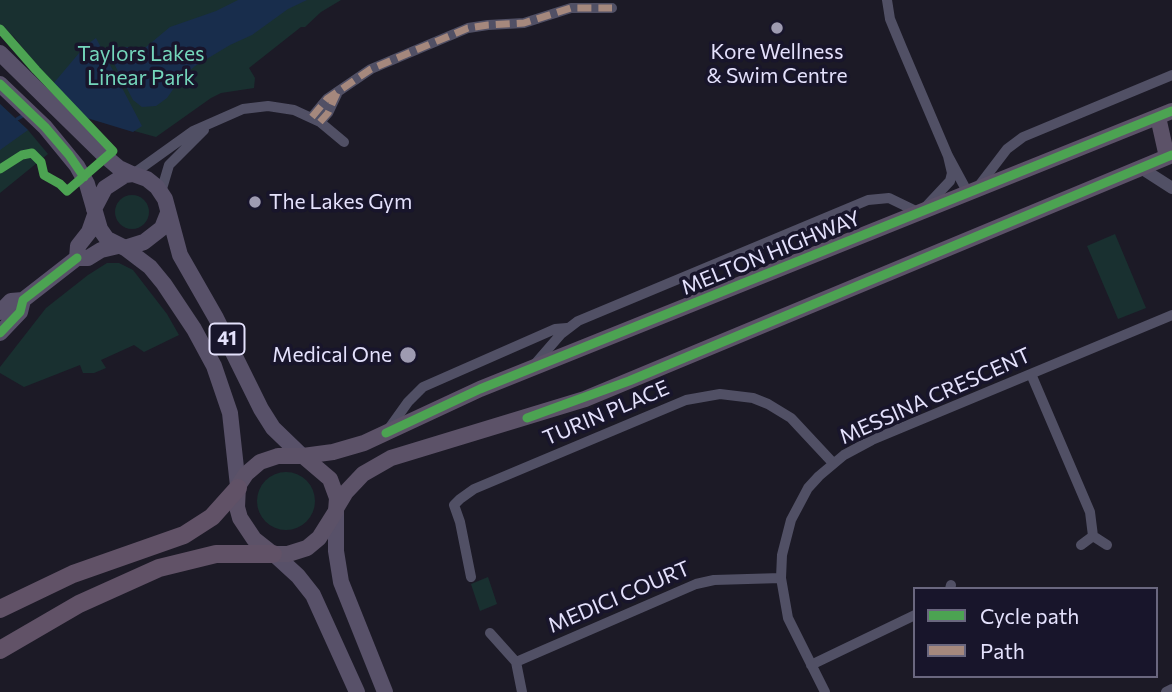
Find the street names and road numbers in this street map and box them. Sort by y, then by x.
street label: MELTON HIGHWAY [678,205,864,301]
road number: 41 [210,324,244,354]
street label: MESSINA CRESCENT [835,342,1035,450]
street label: TURIN PLACE [539,375,673,451]
street label: MEDICI COURT [544,556,694,638]

